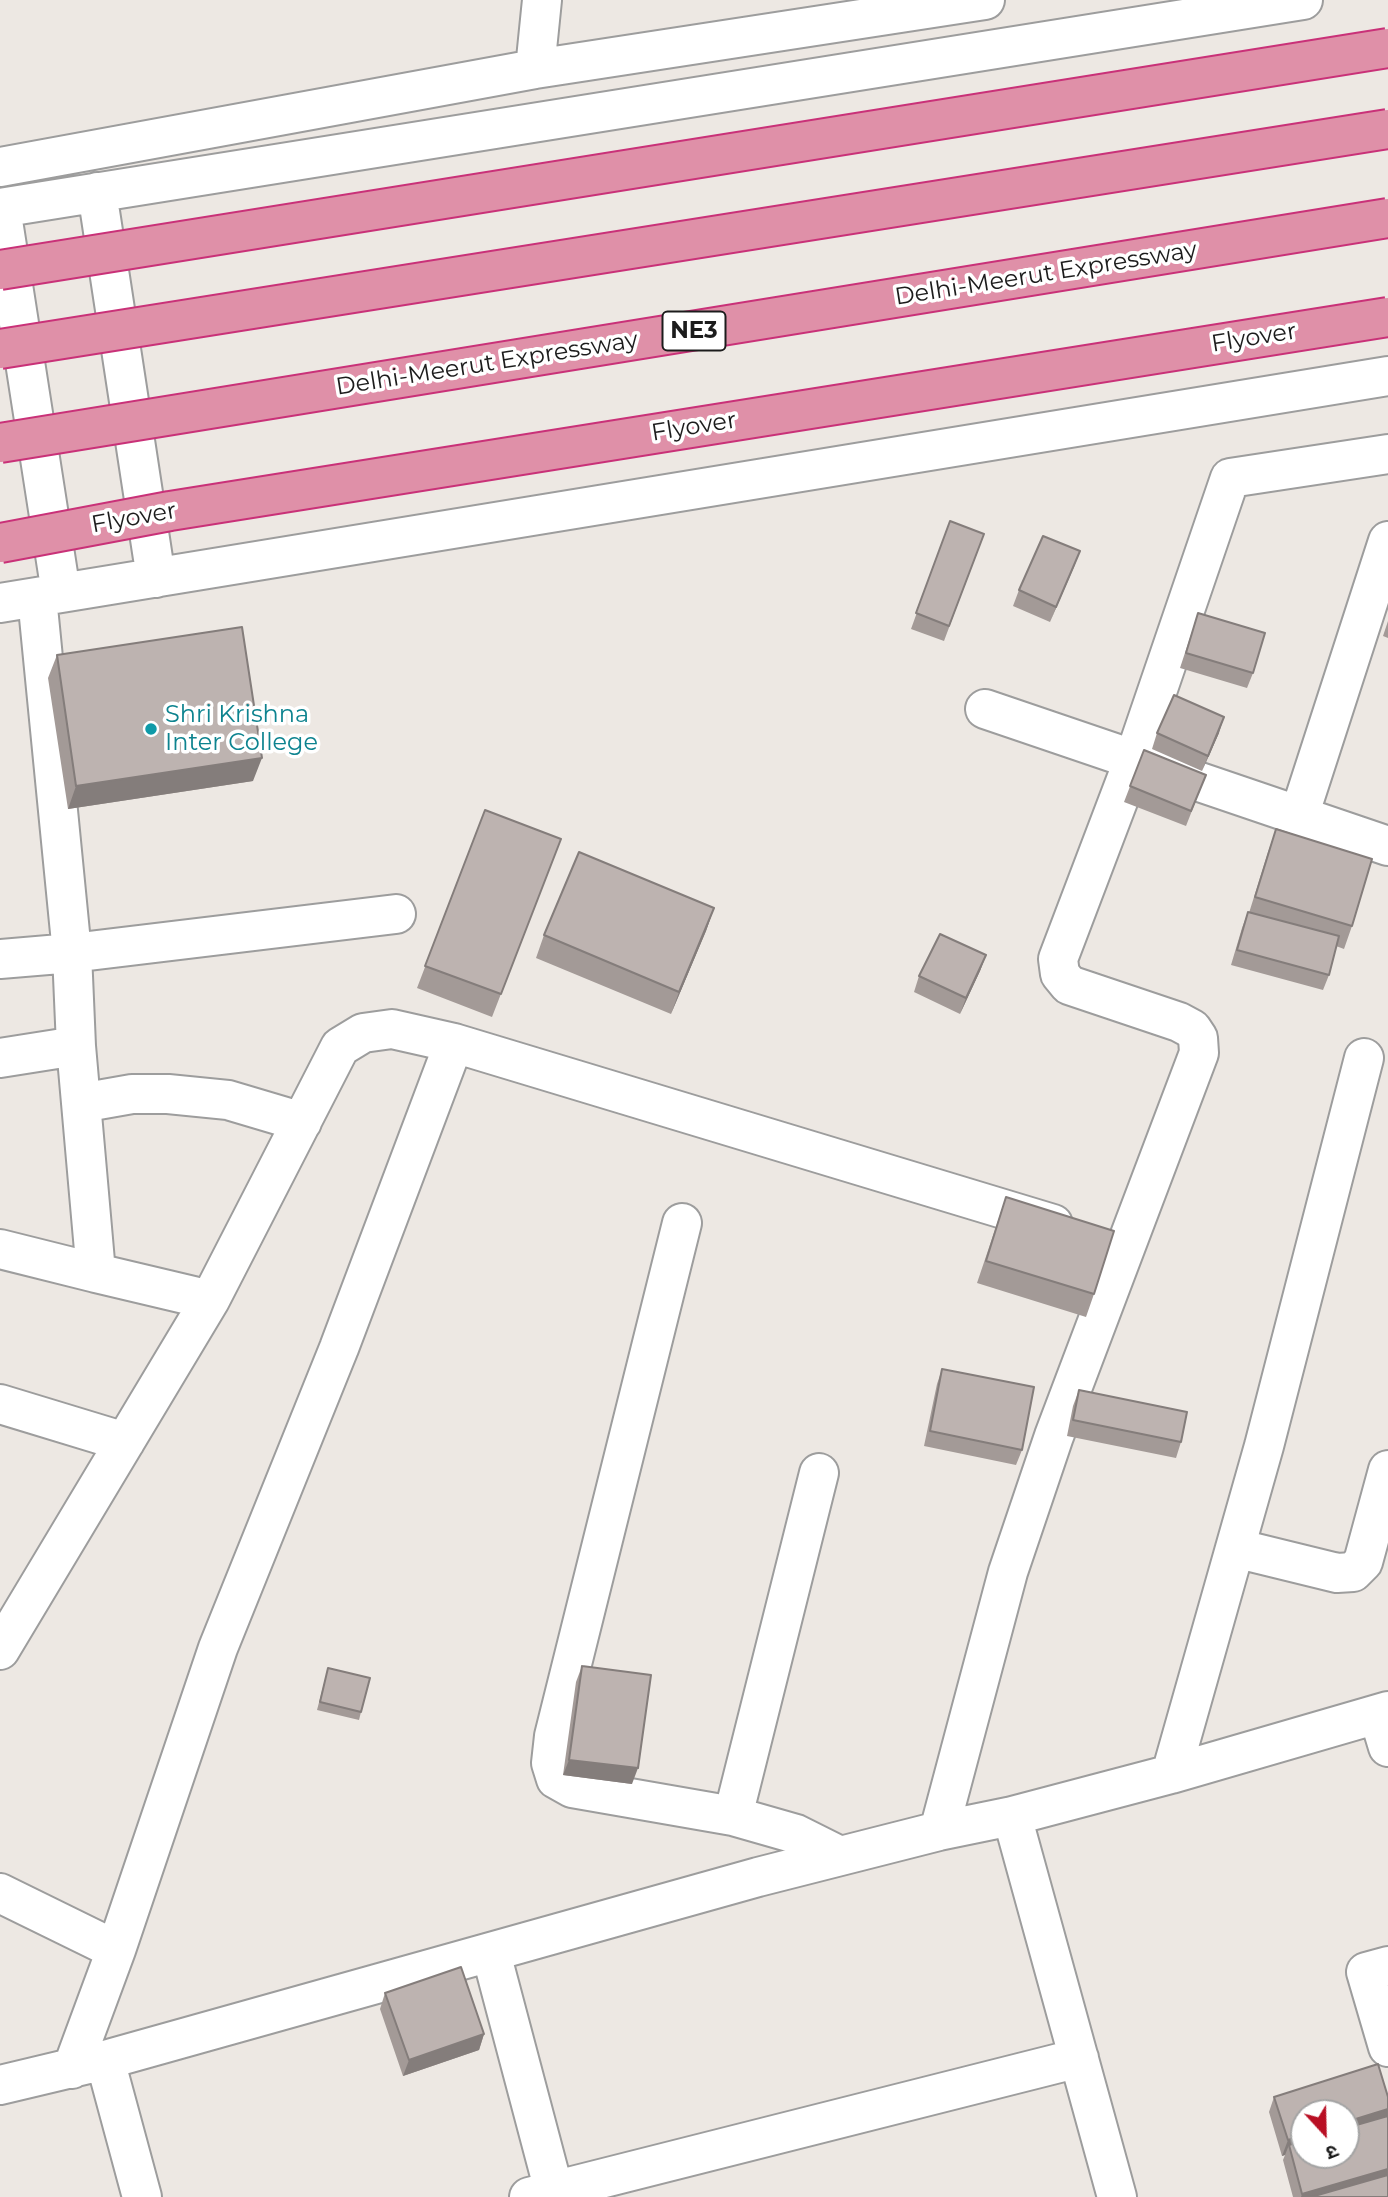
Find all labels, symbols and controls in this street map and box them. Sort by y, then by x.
street label: Delhi-Meerut Expressway [893,236,1199,312]
road number: NE3 [662,312,726,350]
street label: Flyover [1209,317,1299,359]
street label: Delhi-Meerut Expressway [334,326,640,402]
street label: Flyover [649,406,739,448]
street label: Flyover [89,496,179,540]
place label: Shri Krishna Inter College [165,701,318,757]
marker: Shri Krishna Inter College [143,721,159,737]
north arrow [1290,2099,1360,2169]
text: उ [1323,2139,1342,2165]

